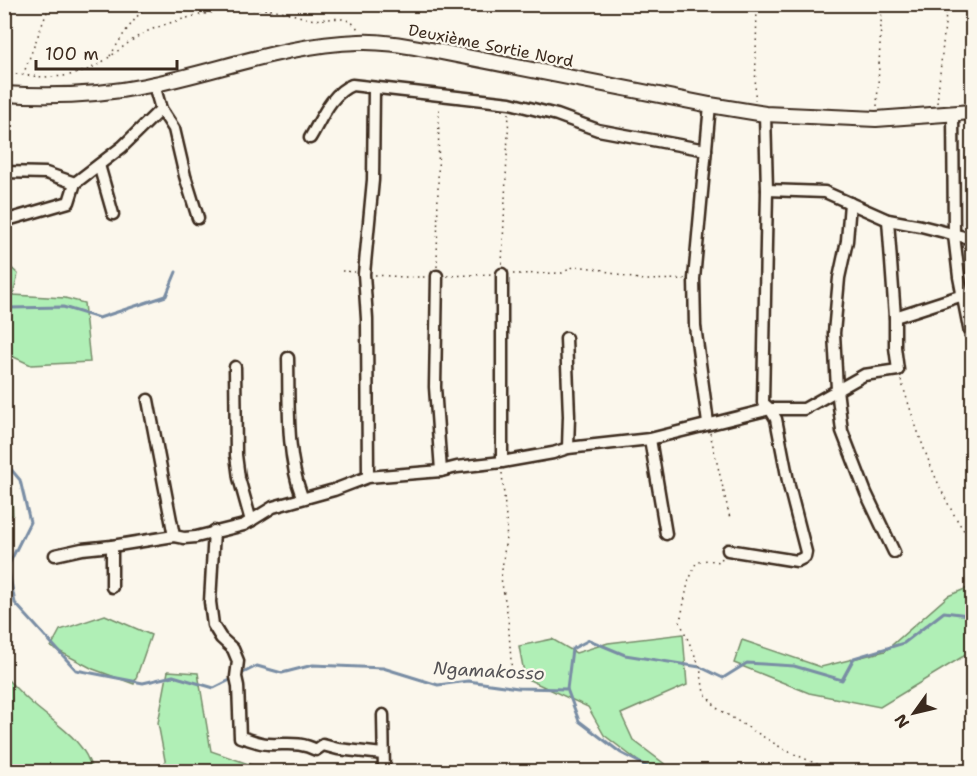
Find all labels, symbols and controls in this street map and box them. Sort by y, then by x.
street label: Deuxième Sortie Nord [407,19,575,72]
scale bar [36,33,177,71]
text: 100 m [45,42,99,66]
water label: Ngamakosso [433,656,546,686]
north arrow [884,683,944,743]
text: N [890,710,914,732]

